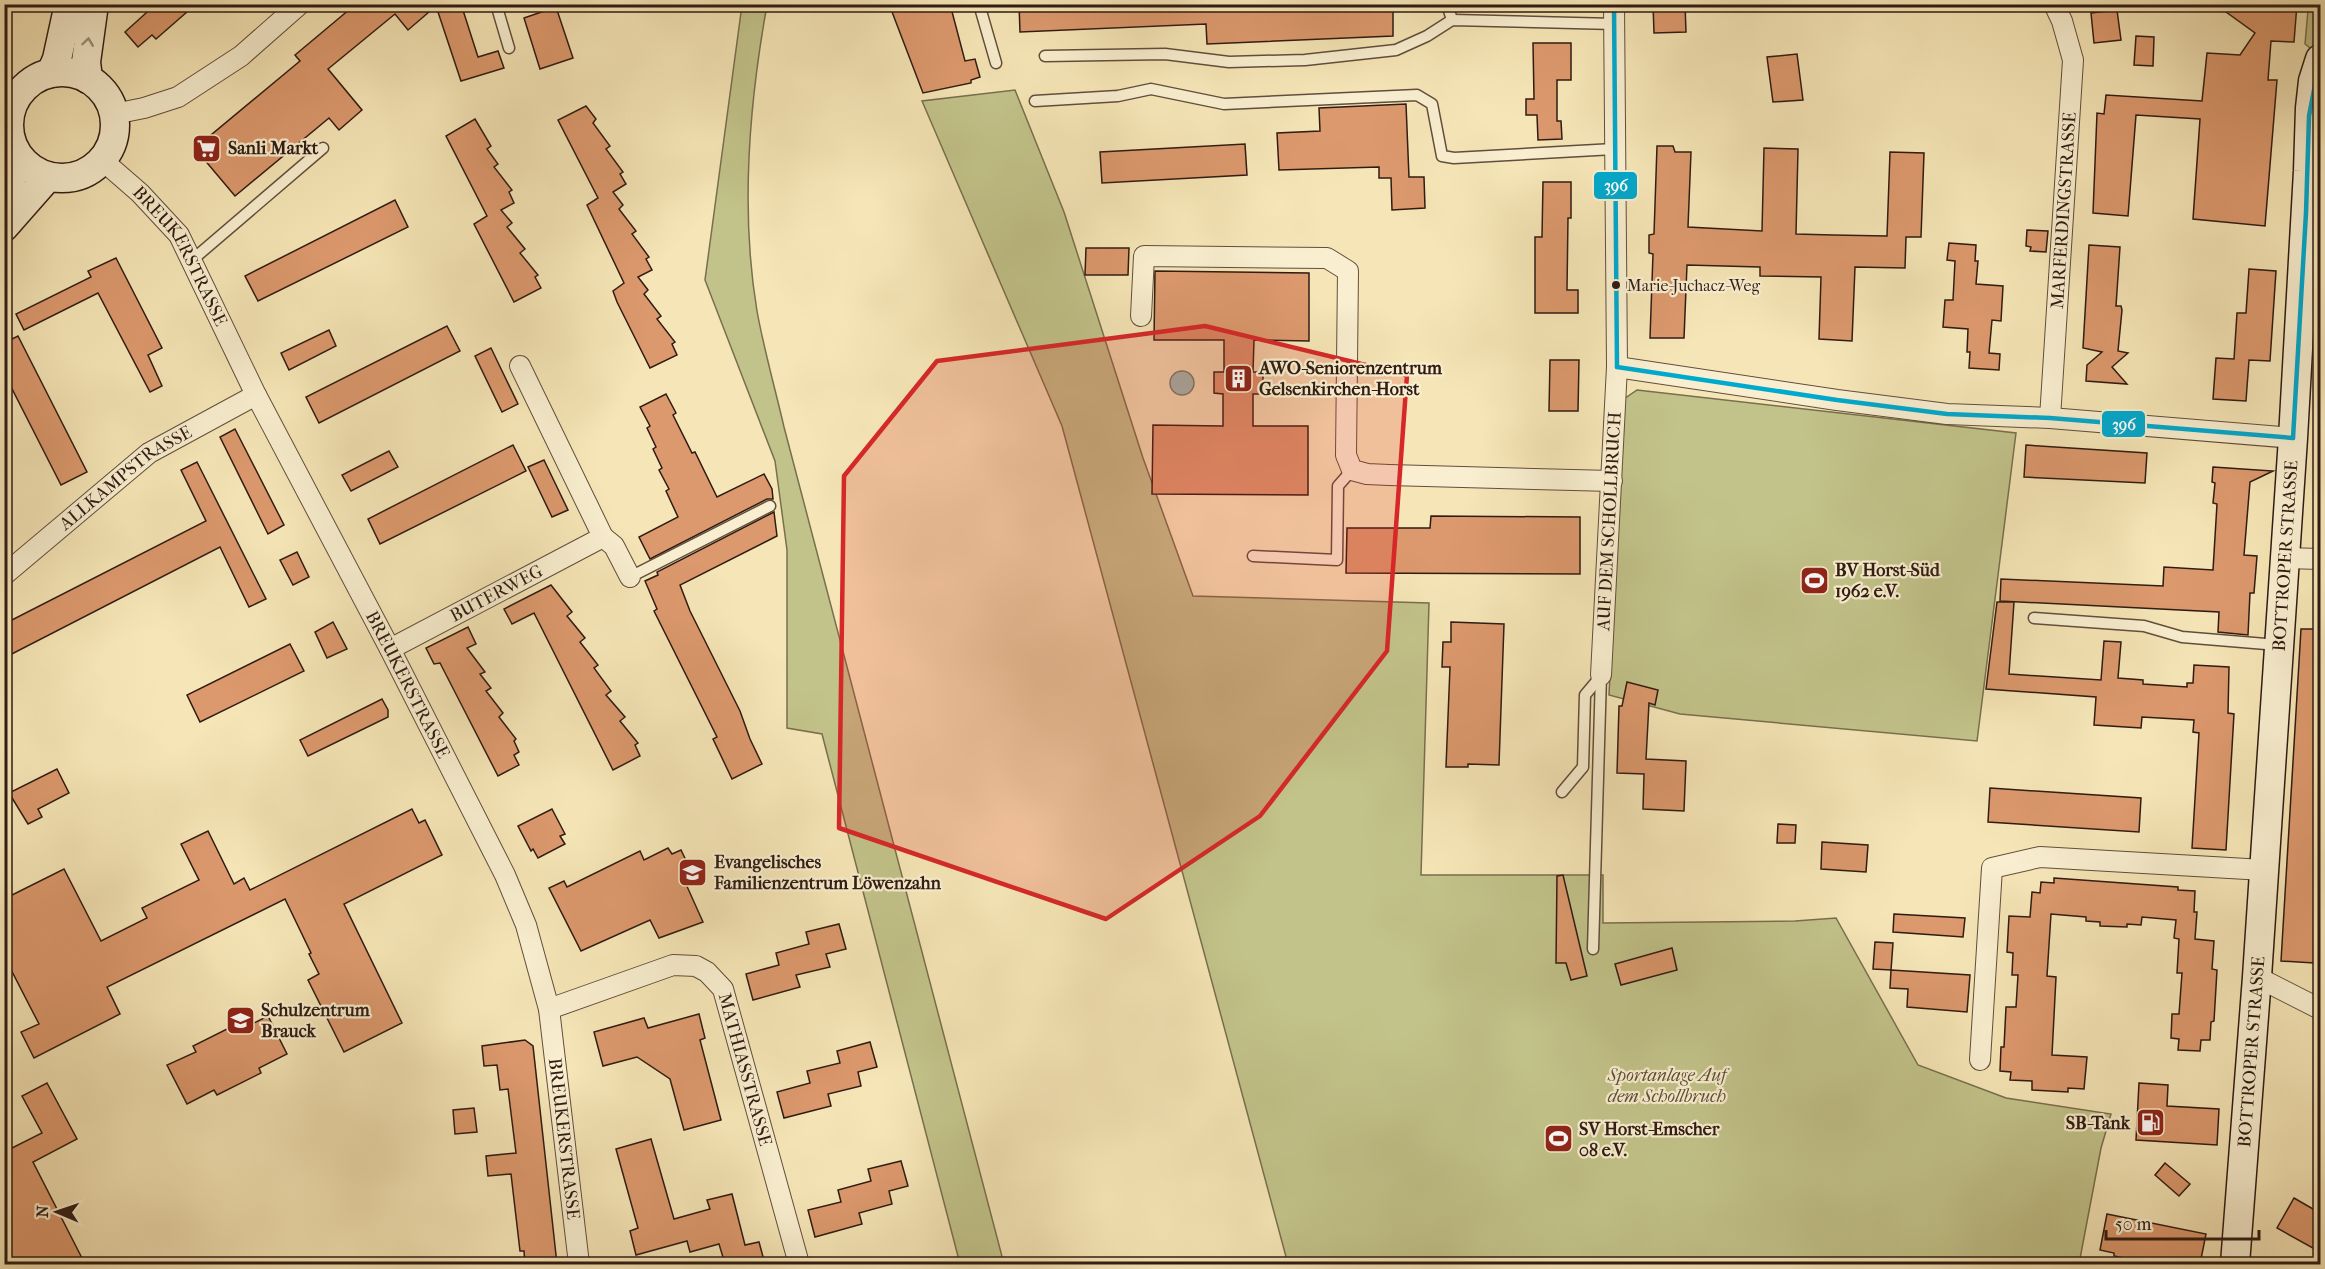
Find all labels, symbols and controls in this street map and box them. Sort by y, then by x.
one-way arrow [82,37,94,46]
street label: MARFERDINGSTRASSE [2047,111,2081,310]
supermarket icon: Sanli Markt [191,132,223,164]
place label: Sanli Markt [228,138,319,159]
line badge: 396 [1593,171,1638,200]
text: 396 [1604,176,1628,196]
street label: BREUKERSTRASSE [128,182,231,330]
place label: Marie-Juchacz-Weg [1627,276,1760,295]
marker: Marie-Juchacz-Weg [1610,279,1622,291]
place label: AWO-Seniorenzentrum Gelsenkirchen-Horst [1258,358,1443,400]
building icon: AWO-Seniorenzentrum Gelsenkirchen-Horst [1222,362,1254,394]
line badge: 396 [2101,410,2146,438]
street label: AUF DEM SCHOLLBRUCH [1593,411,1626,632]
text: 396 [2112,415,2136,435]
street label: ALLKAMPSTRASSE [54,422,196,536]
street label: BOTTROPER STRASSE [2269,459,2302,652]
street label: BUTERWEG [446,560,547,627]
place label: BV Horst-Süd 1962 e.V. [1835,560,1941,602]
sports icon: BV Horst-Süd 1962 e.V. [1798,564,1830,596]
street label: BREUKERSTRASSE [361,607,454,762]
place label: Evangelisches Familienzentrum Löwenzahn [713,852,942,894]
school or university icon: Evangelisches Familienzentrum Löwenzahn [677,856,709,888]
street label: BOTTROPER STRASSE [2234,955,2269,1148]
street label: MATHIASSTRASSE [714,991,776,1149]
place label: Schulzentrum Brauck [261,1000,371,1042]
school or university icon: Schulzentrum Brauck [224,1004,256,1036]
street label: BREUKERSTRASSE [544,1057,584,1221]
park label: Sportanlage Auf dem Schollbruch [1607,1065,1730,1107]
fuel station icon: SB-Tank [2135,1107,2167,1139]
place label: SB-Tank [2066,1113,2131,1134]
place label: SV Horst-Emscher 08 e.V. [1579,1119,1720,1161]
sports icon: SV Horst-Emscher 08 e.V. [1542,1123,1574,1155]
north arrow [27,1182,87,1242]
scale bar [2106,1203,2259,1241]
text: N [33,1204,52,1218]
text: 50 m [2115,1214,2152,1235]

